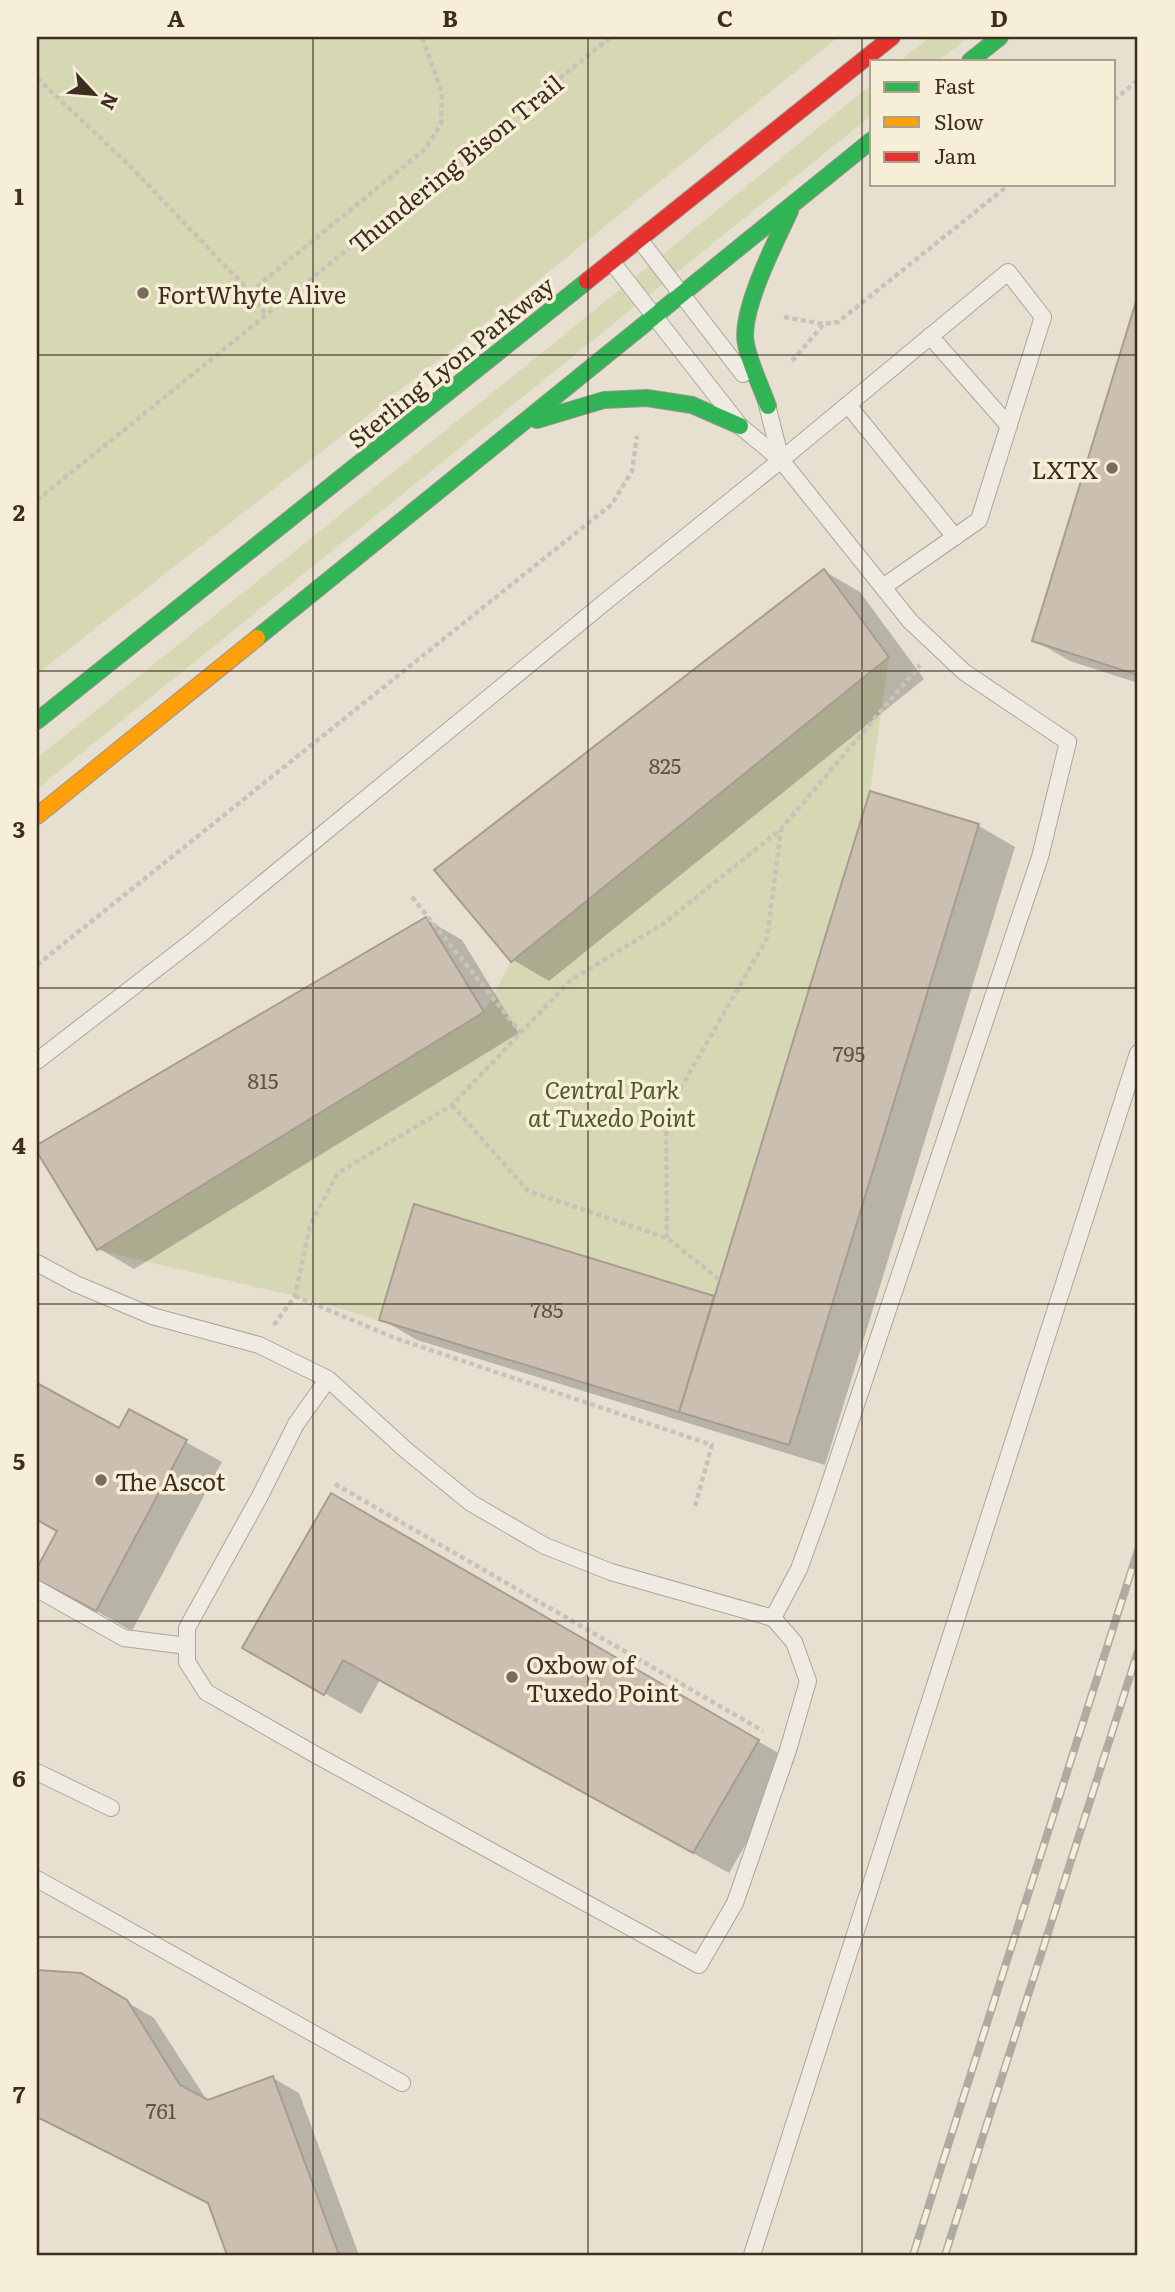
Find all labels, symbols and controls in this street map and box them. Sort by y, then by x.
text: A [167,0,185,34]
text: B [442,0,458,34]
text: C [717,0,733,34]
text: D [990,0,1008,34]
north arrow [60,60,130,130]
legend [870,60,1116,186]
street label: Thundering Bison Trail [340,65,570,261]
text: Fast [934,69,975,100]
text: N [94,89,126,115]
text: Slow [934,105,984,136]
text: Jam [934,139,976,170]
text: 1 [14,178,24,212]
street label: Sterling Lyon Parkway [339,267,561,455]
place label: FortWhyte Alive [157,276,346,311]
marker: FortWhyte Alive [135,285,151,301]
place label: LXTX [1031,451,1098,486]
marker: LXTX [1104,460,1120,476]
text: 2 [13,494,25,528]
house number: 825 [649,749,681,780]
text: 3 [13,811,25,845]
house number: 795 [833,1037,865,1068]
house number: 815 [248,1064,278,1095]
park label: Central Park at Tuxedo Point [528,1071,696,1134]
text: 4 [12,1127,26,1161]
house number: 785 [531,1293,563,1324]
text: 5 [13,1443,25,1477]
place label: The Ascot [115,1463,226,1498]
marker: The Ascot [93,1472,109,1488]
place label: Oxbow of Tuxedo Point [526,1646,679,1709]
marker: Oxbow of Tuxedo Point [504,1669,520,1685]
text: 6 [12,1760,26,1794]
text: 7 [13,2076,26,2110]
house number: 761 [146,2094,177,2125]

